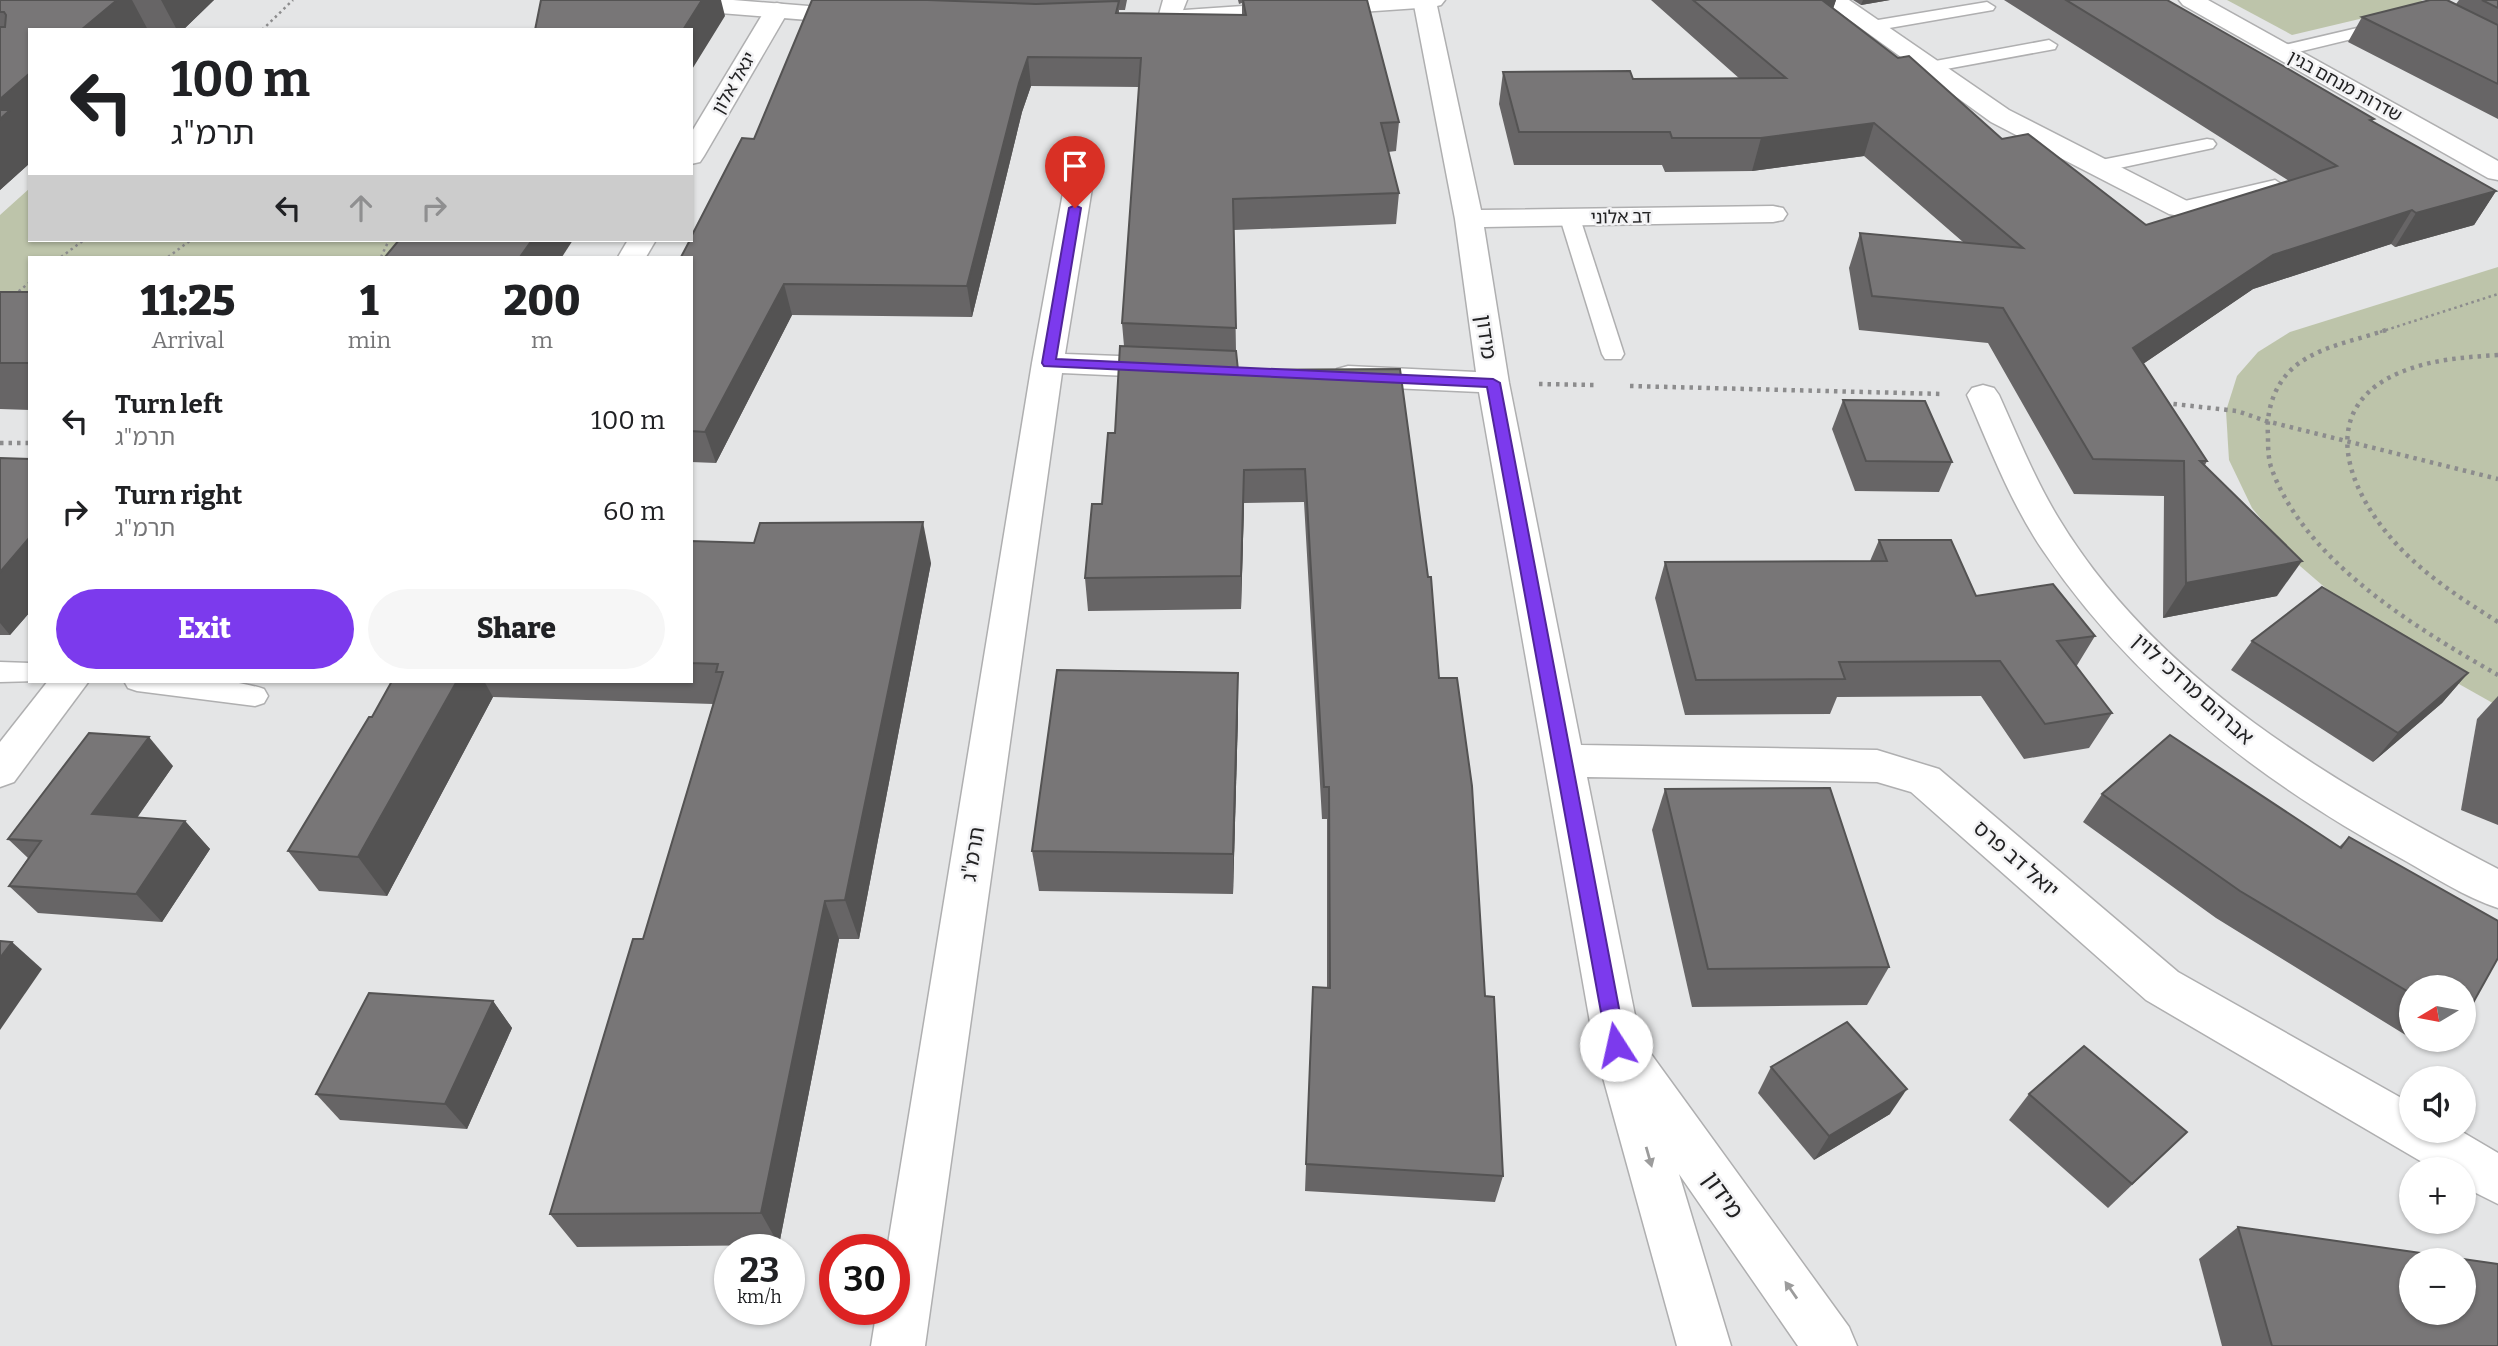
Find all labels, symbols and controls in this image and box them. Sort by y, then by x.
street label: שדרות מנחם בגין [2284,46,2406,126]
street label: יגאל אלון [707,48,761,118]
text: 100 m [171,50,310,109]
icon: left [56,56,147,147]
text: תרמ"ג [171,114,255,152]
pin [1045,136,1105,208]
icon: arrive [1056,147,1094,185]
icon: left [269,189,307,227]
icon: ahead [342,189,380,227]
icon: right [415,189,453,227]
street label: דב אלוני [1590,205,1652,229]
text: 11:25 [140,276,235,326]
text: 1 [360,276,379,326]
text: 200 [503,276,581,326]
street label: מידון [1470,313,1502,361]
text: Arrival [151,326,224,354]
text: min [348,326,391,354]
text: m [531,326,553,354]
text: Turn left [115,389,223,420]
icon: left [56,402,94,440]
text: 100 m [591,405,665,436]
text: תרמ"ג [115,423,175,451]
text: Turn right [115,480,242,511]
icon: right [56,493,94,531]
text: 60 m [603,496,665,527]
text: תרמ"ג [115,514,175,542]
button: Exit [56,589,354,669]
button: Share [368,589,665,669]
street label: אברהם מרדכי לוין [2127,628,2259,750]
street label: יואל דב פרס [1968,815,2064,903]
street label: תרמ"ג [956,825,990,883]
north arrow [2399,975,2476,1052]
map controls [2399,975,2476,1325]
position arrow [1579,1008,1653,1082]
button: sound [2399,1066,2476,1143]
one-way arrow [1645,1147,1655,1168]
button: + [2399,1157,2476,1234]
street label: מידון [1697,1166,1749,1224]
speed limit sign: 30 [819,1234,910,1325]
button: − [2399,1248,2476,1325]
text: 23 [740,1249,779,1291]
one-way arrow [1784,1281,1798,1299]
text: km/h [737,1286,782,1308]

